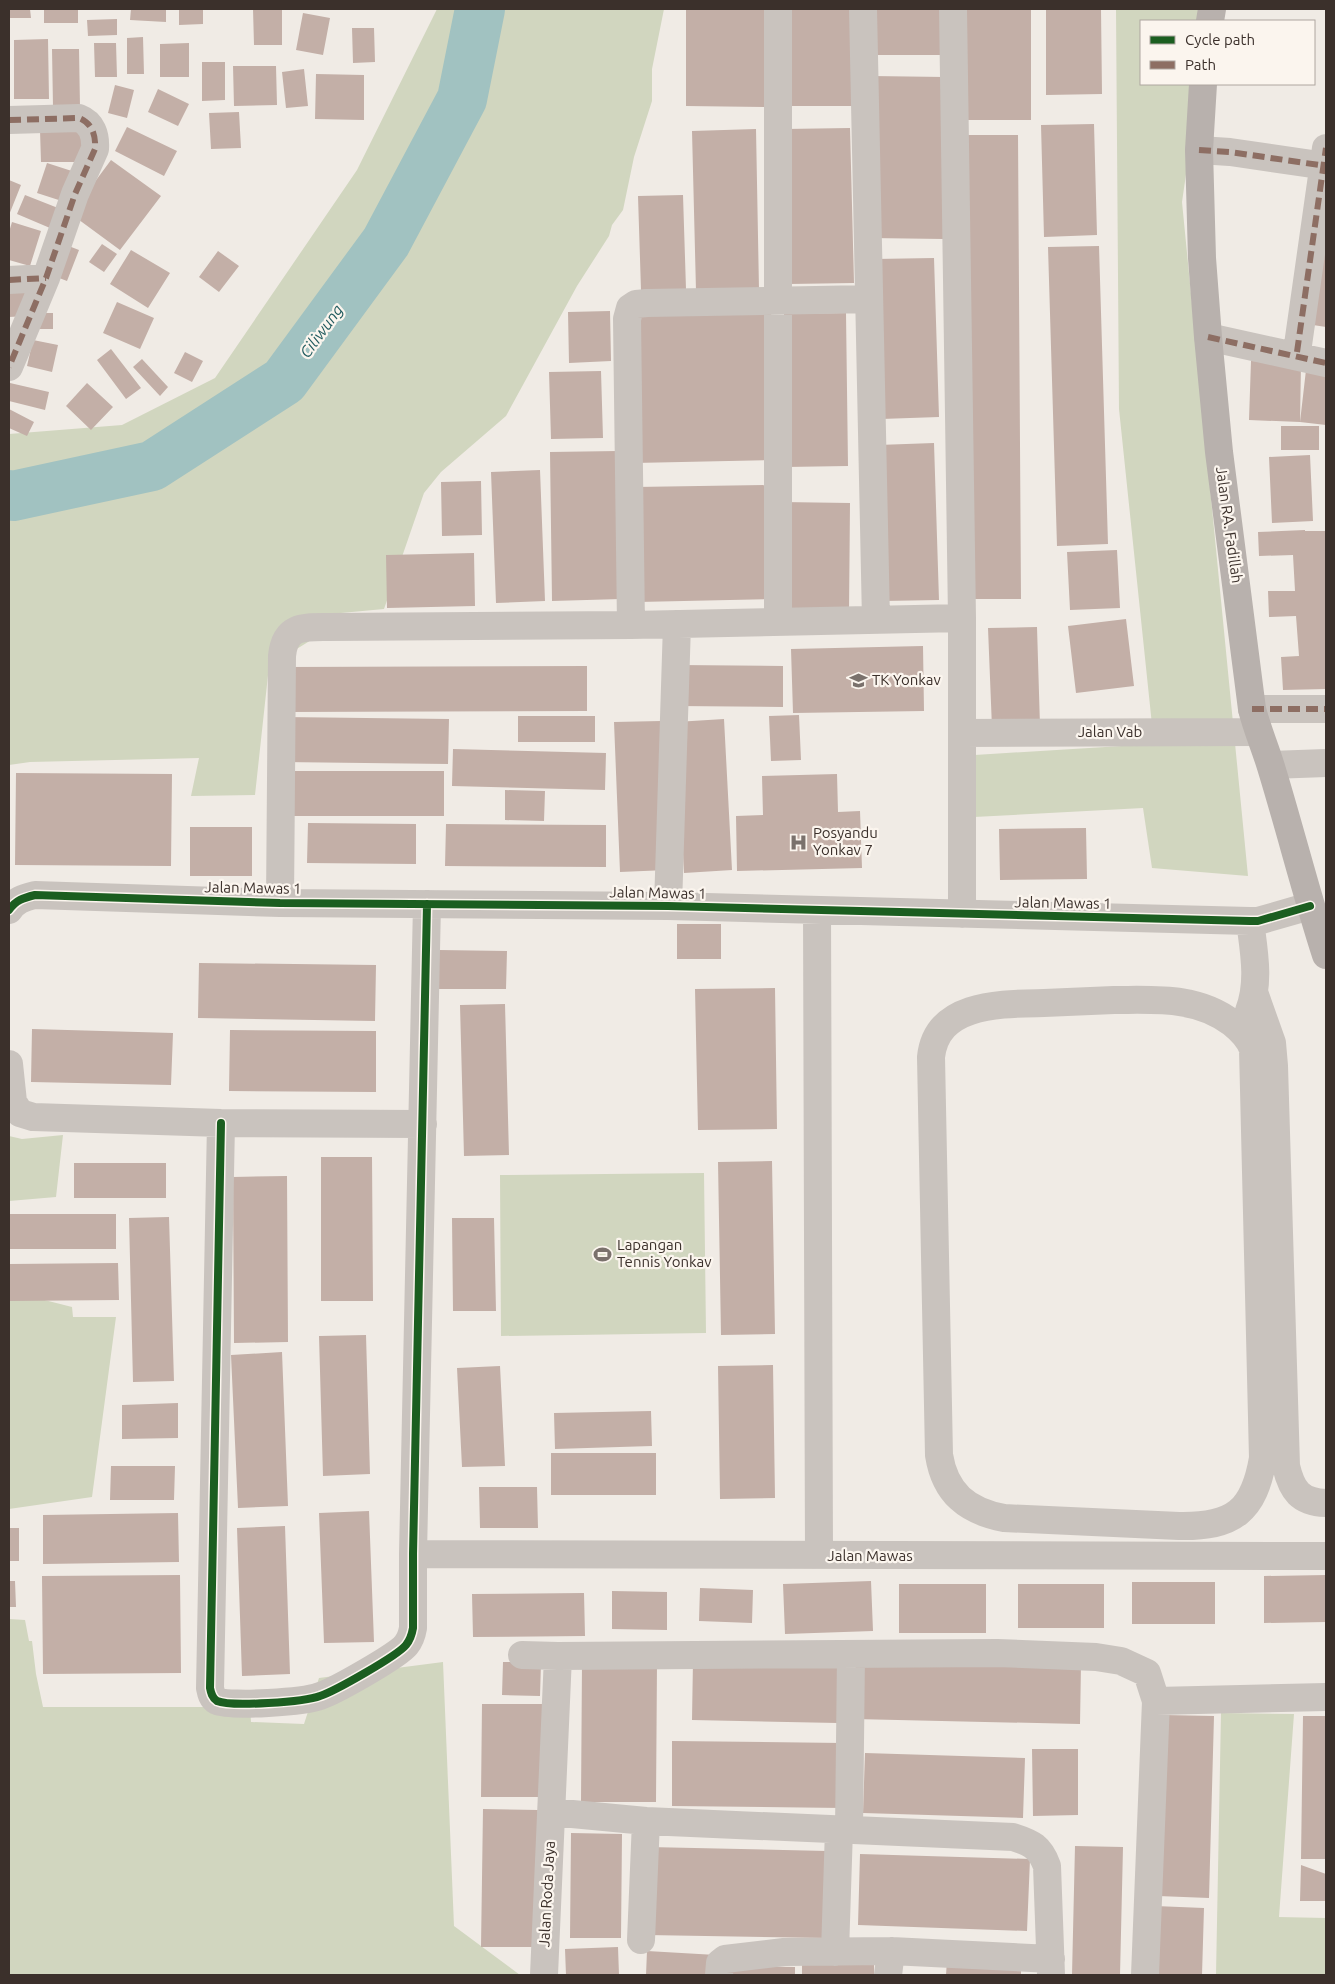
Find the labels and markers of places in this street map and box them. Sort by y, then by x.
school or university icon: TK Yonkav [848,670,868,690]
place label: TK Yonkav [872,671,942,688]
place label: Posyandu Yonkav 7 [813,824,878,858]
hospital icon: Posyandu Yonkav 7 [789,832,809,852]
place label: Lapangan Tennis Yonkav [617,1236,712,1270]
sports icon: Lapangan Tennis Yonkav [593,1244,613,1264]

